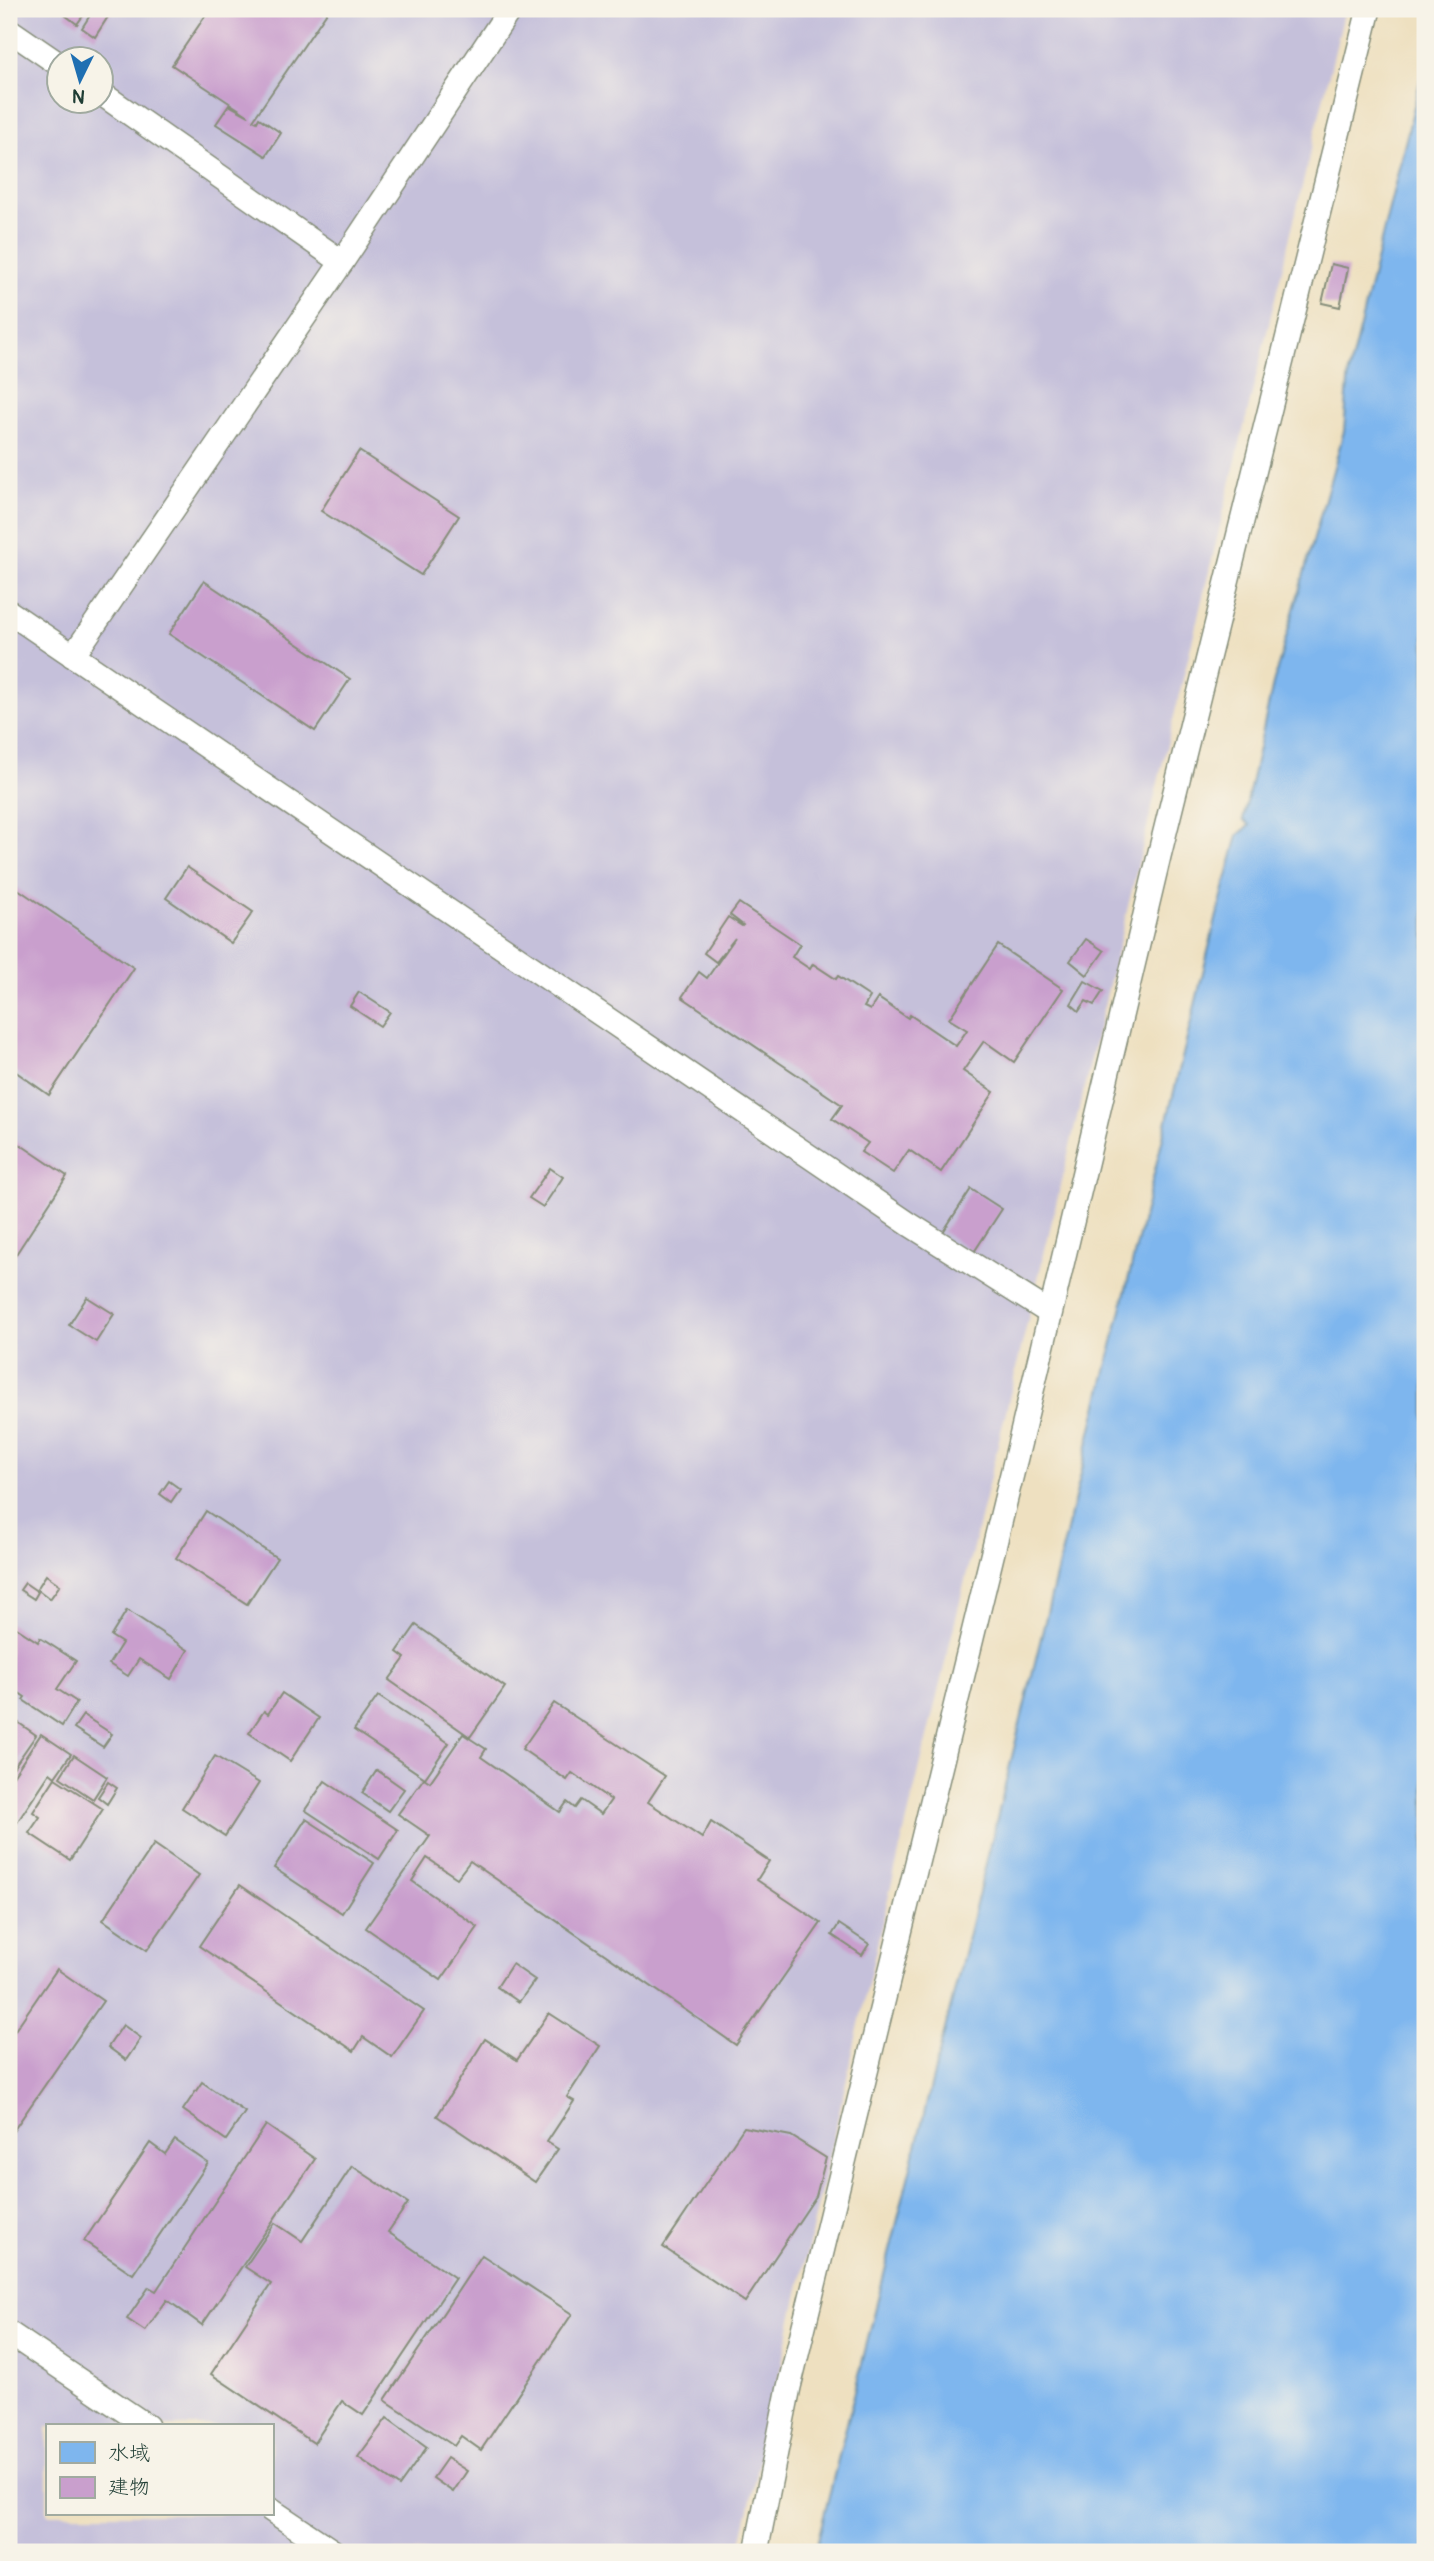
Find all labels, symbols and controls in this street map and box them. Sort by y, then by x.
north arrow [46,46,116,116]
text: N [71,83,86,108]
legend [46,2424,273,2516]
text: 水域 [108,2440,150,2467]
text: 建物 [108,2474,150,2501]

